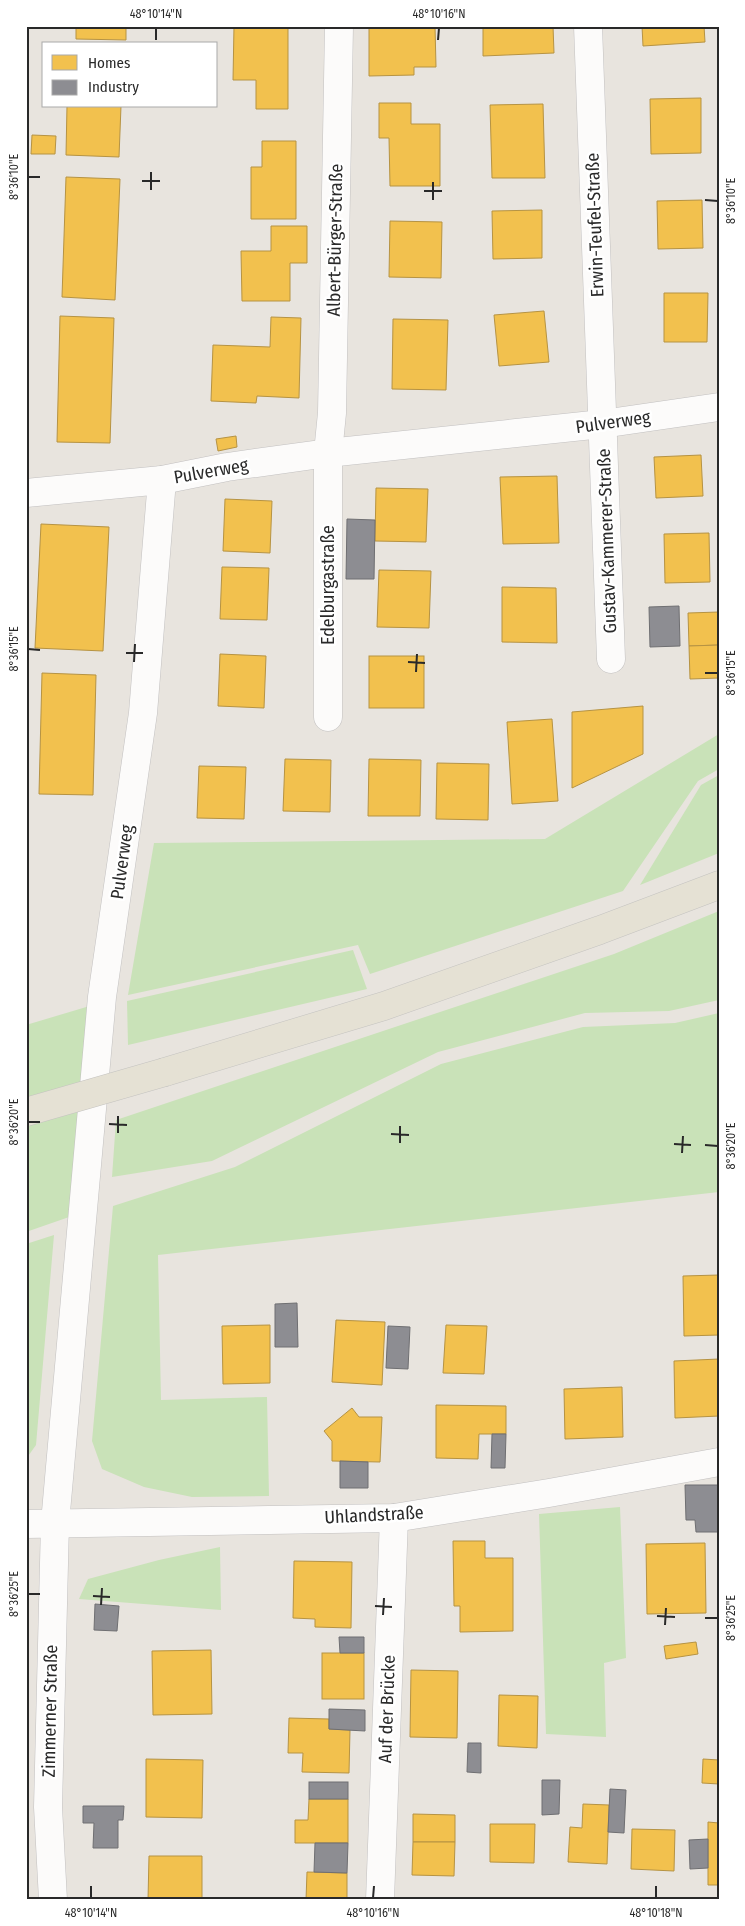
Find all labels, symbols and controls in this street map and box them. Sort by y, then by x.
text: 48°10'14"N [130,7,182,21]
text: 48°10'16"N [413,7,465,21]
legend [42,42,218,108]
text: Homes [88,54,130,72]
text: Industry [88,78,139,96]
street label: Erwin-Teufel-Straße [581,152,609,298]
text: 8°36'10"E [7,154,21,200]
street label: Albert-Bürger-Straße [323,163,347,316]
text: 8°36'10"E [724,178,738,224]
street label: Pulverweg [574,406,652,438]
street label: Gustav-Kammerer-Straße [593,448,621,634]
street label: Pulverweg [172,454,250,488]
street label: Edelburgastraße [317,525,339,645]
text: 8°36'15"E [7,626,21,672]
text: 8°36'15"E [724,650,738,696]
street label: Pulverweg [106,823,138,901]
text: 8°36'20"E [7,1098,21,1145]
text: 8°36'20"E [724,1122,738,1169]
street label: Uhlandstraße [324,1501,424,1529]
text: 8°36'25"E [7,1571,21,1617]
text: 8°36'25"E [724,1595,738,1641]
street label: Zimmerner Straße [38,1644,62,1778]
street label: Auf der Brücke [374,1655,400,1763]
text: 48°10'14"N [65,1906,117,1920]
text: 48°10'16"N [347,1906,399,1920]
text: 48°10'18"N [630,1906,683,1920]

